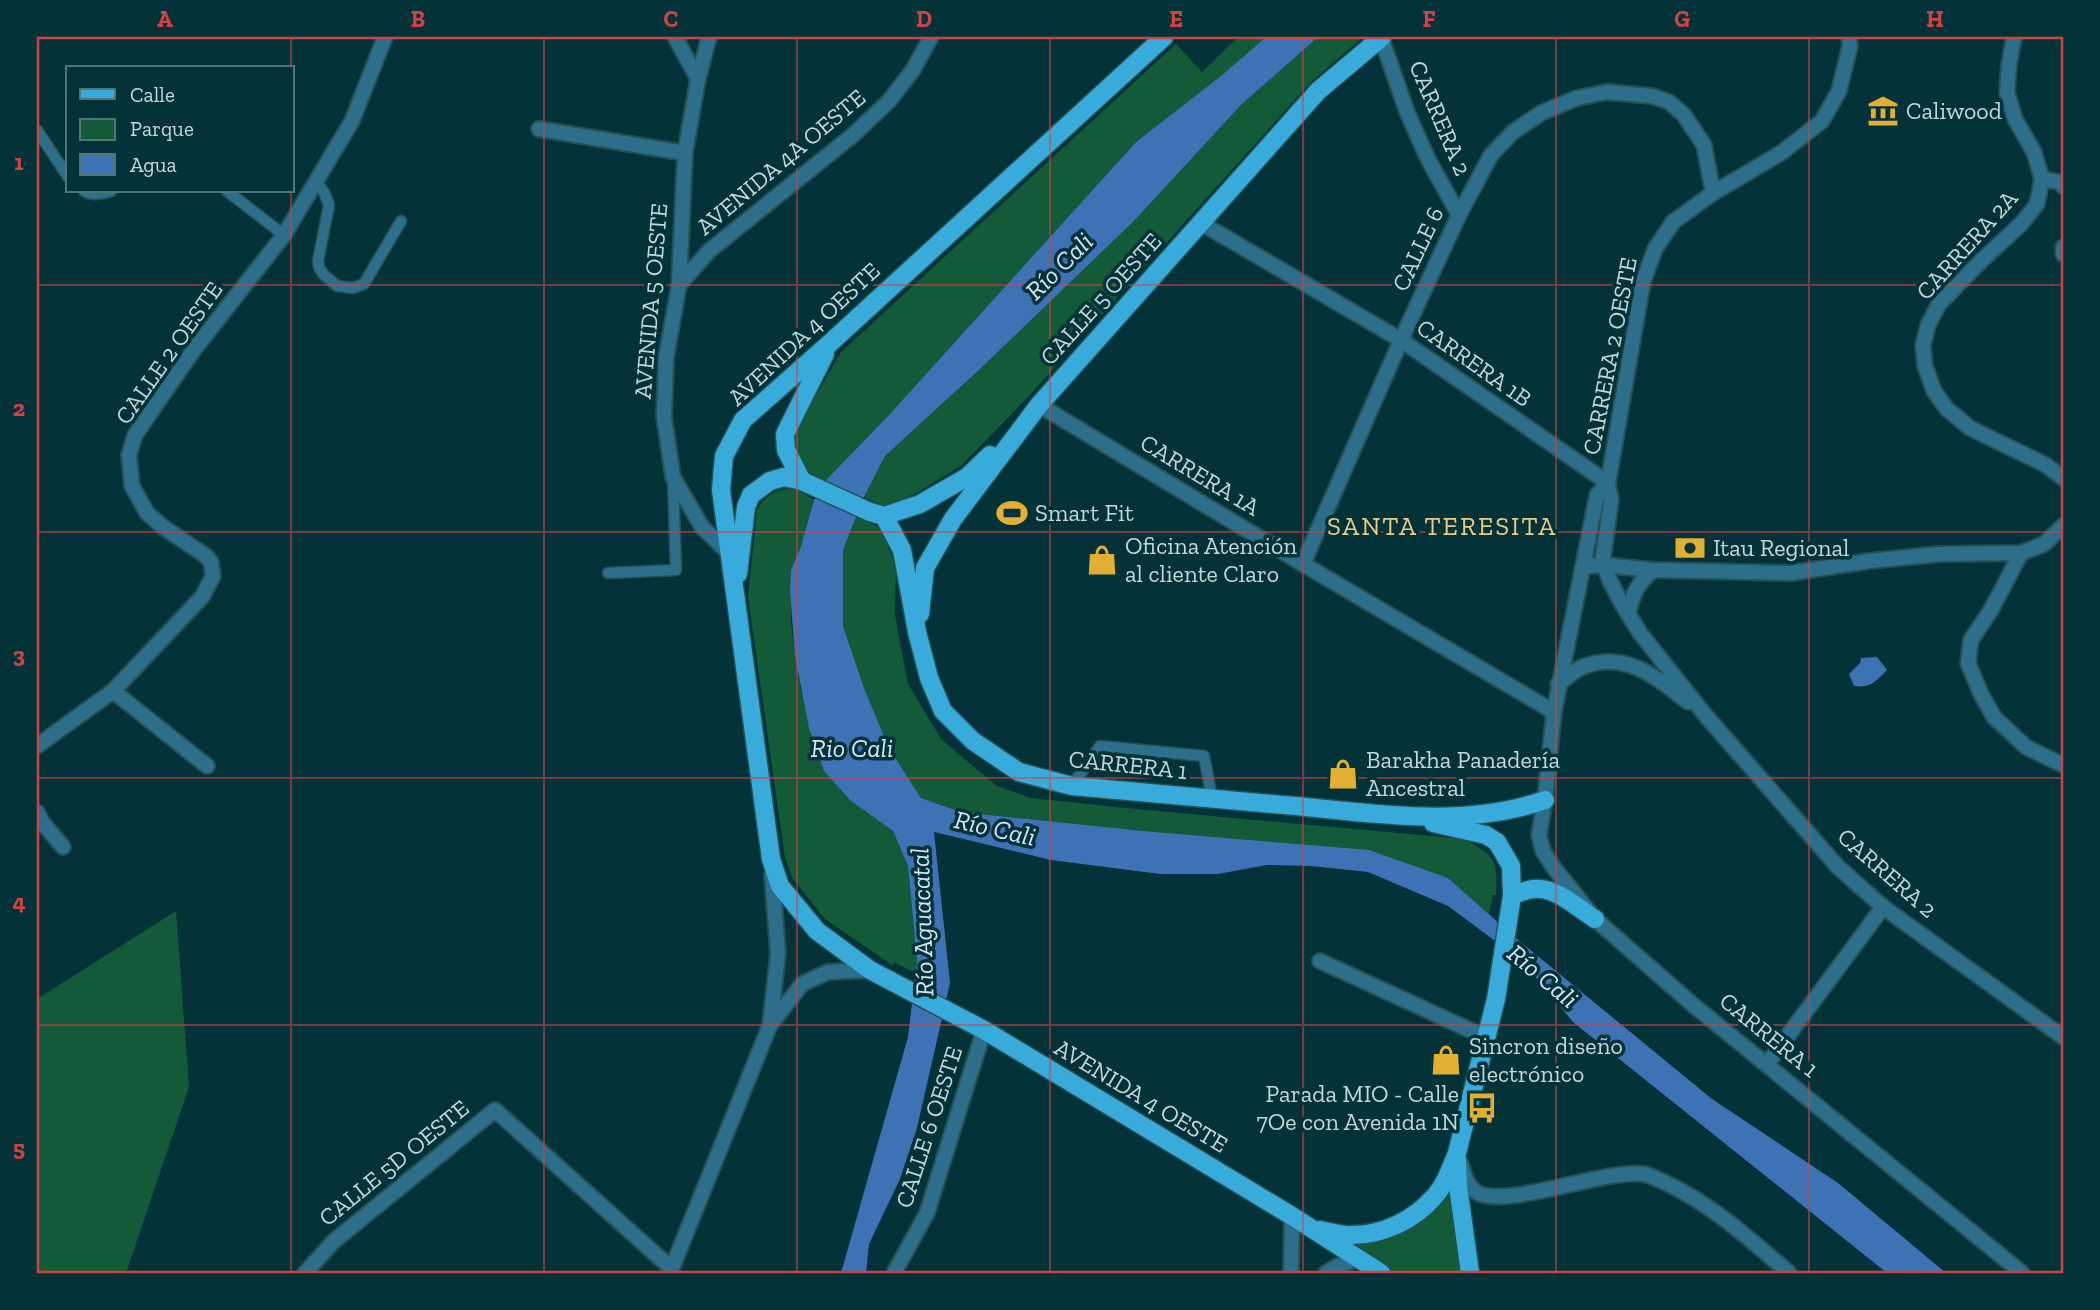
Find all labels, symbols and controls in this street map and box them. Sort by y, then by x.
text: A [157,5,173,33]
text: B [411,5,425,33]
text: C [664,5,678,33]
text: D [916,5,932,33]
text: E [1169,5,1183,33]
text: F [1422,5,1436,33]
text: G [1674,5,1690,33]
text: H [1926,5,1944,33]
street label: CARRERA 2 [1403,56,1478,180]
legend [66,66,294,192]
text: Calle [130,82,175,107]
street label: AVENIDA 4A OESTE [690,82,871,241]
museum icon: Caliwood [1866,94,1900,128]
place label: Caliwood [1906,96,2002,125]
text: Parque [130,116,194,141]
text: 1 [14,148,24,176]
text: Agua [130,152,177,177]
street label: CARRERA 2A [1910,183,2024,306]
street label: AVENIDA 5 OESTE [628,202,673,400]
street label: CALLE 6 [1385,202,1450,295]
water label: Río Cali [1018,225,1100,307]
street label: CALLE 5 OESTE [1034,227,1167,371]
street label: CARRERA 2 OESTE [1576,255,1643,457]
street label: AVENIDA 4 OESTE [722,256,886,411]
street label: CALLE 2 OESTE [109,276,229,430]
street label: CARRERA 1B [1411,312,1537,413]
text: 2 [13,394,25,422]
street label: CARRERA 1A [1135,427,1266,522]
sports icon: Smart Fit [995,496,1029,530]
place label: Smart Fit [1035,498,1134,527]
district label: SANTA TERESITA [1327,510,1557,542]
place label: Oficina Atención al cliente Claro [1125,531,1297,588]
bank icon: Itau Regional [1673,531,1707,565]
place label: Itau Regional [1713,533,1849,562]
shop icon: Oficina Atención al cliente Claro [1085,543,1119,577]
text: 3 [13,641,25,669]
water label: Rio Cali [811,732,893,764]
street label: CARRERA 1 [1067,744,1189,785]
place label: Barakha Panadería Ancestral [1366,745,1561,802]
shop icon: Barakha Panadería Ancestral [1326,757,1360,791]
water label: Río Cali [951,803,1039,853]
street label: CARRERA 2 [1832,822,1943,924]
water label: Río Aguacatal [903,847,941,997]
text: 4 [12,888,26,916]
water label: Río Cali [1501,937,1585,1015]
street label: CARRERA 1 [1714,986,1825,1083]
place label: Sincron diseño electrónico [1469,1031,1623,1088]
street label: AVENIDA 4 OESTE [1049,1032,1233,1159]
street label: CALLE 6 OESTE [889,1042,968,1211]
shop icon: Sincron diseño electrónico [1429,1043,1463,1077]
place label: Parada MIO - Calle 7Oe con Avenida 1N [1256,1079,1459,1136]
bus stop icon: Parada MIO - Calle 7Oe con Avenida 1N [1465,1091,1499,1125]
street label: CALLE 5D OESTE [313,1093,475,1232]
text: 5 [13,1134,25,1162]

